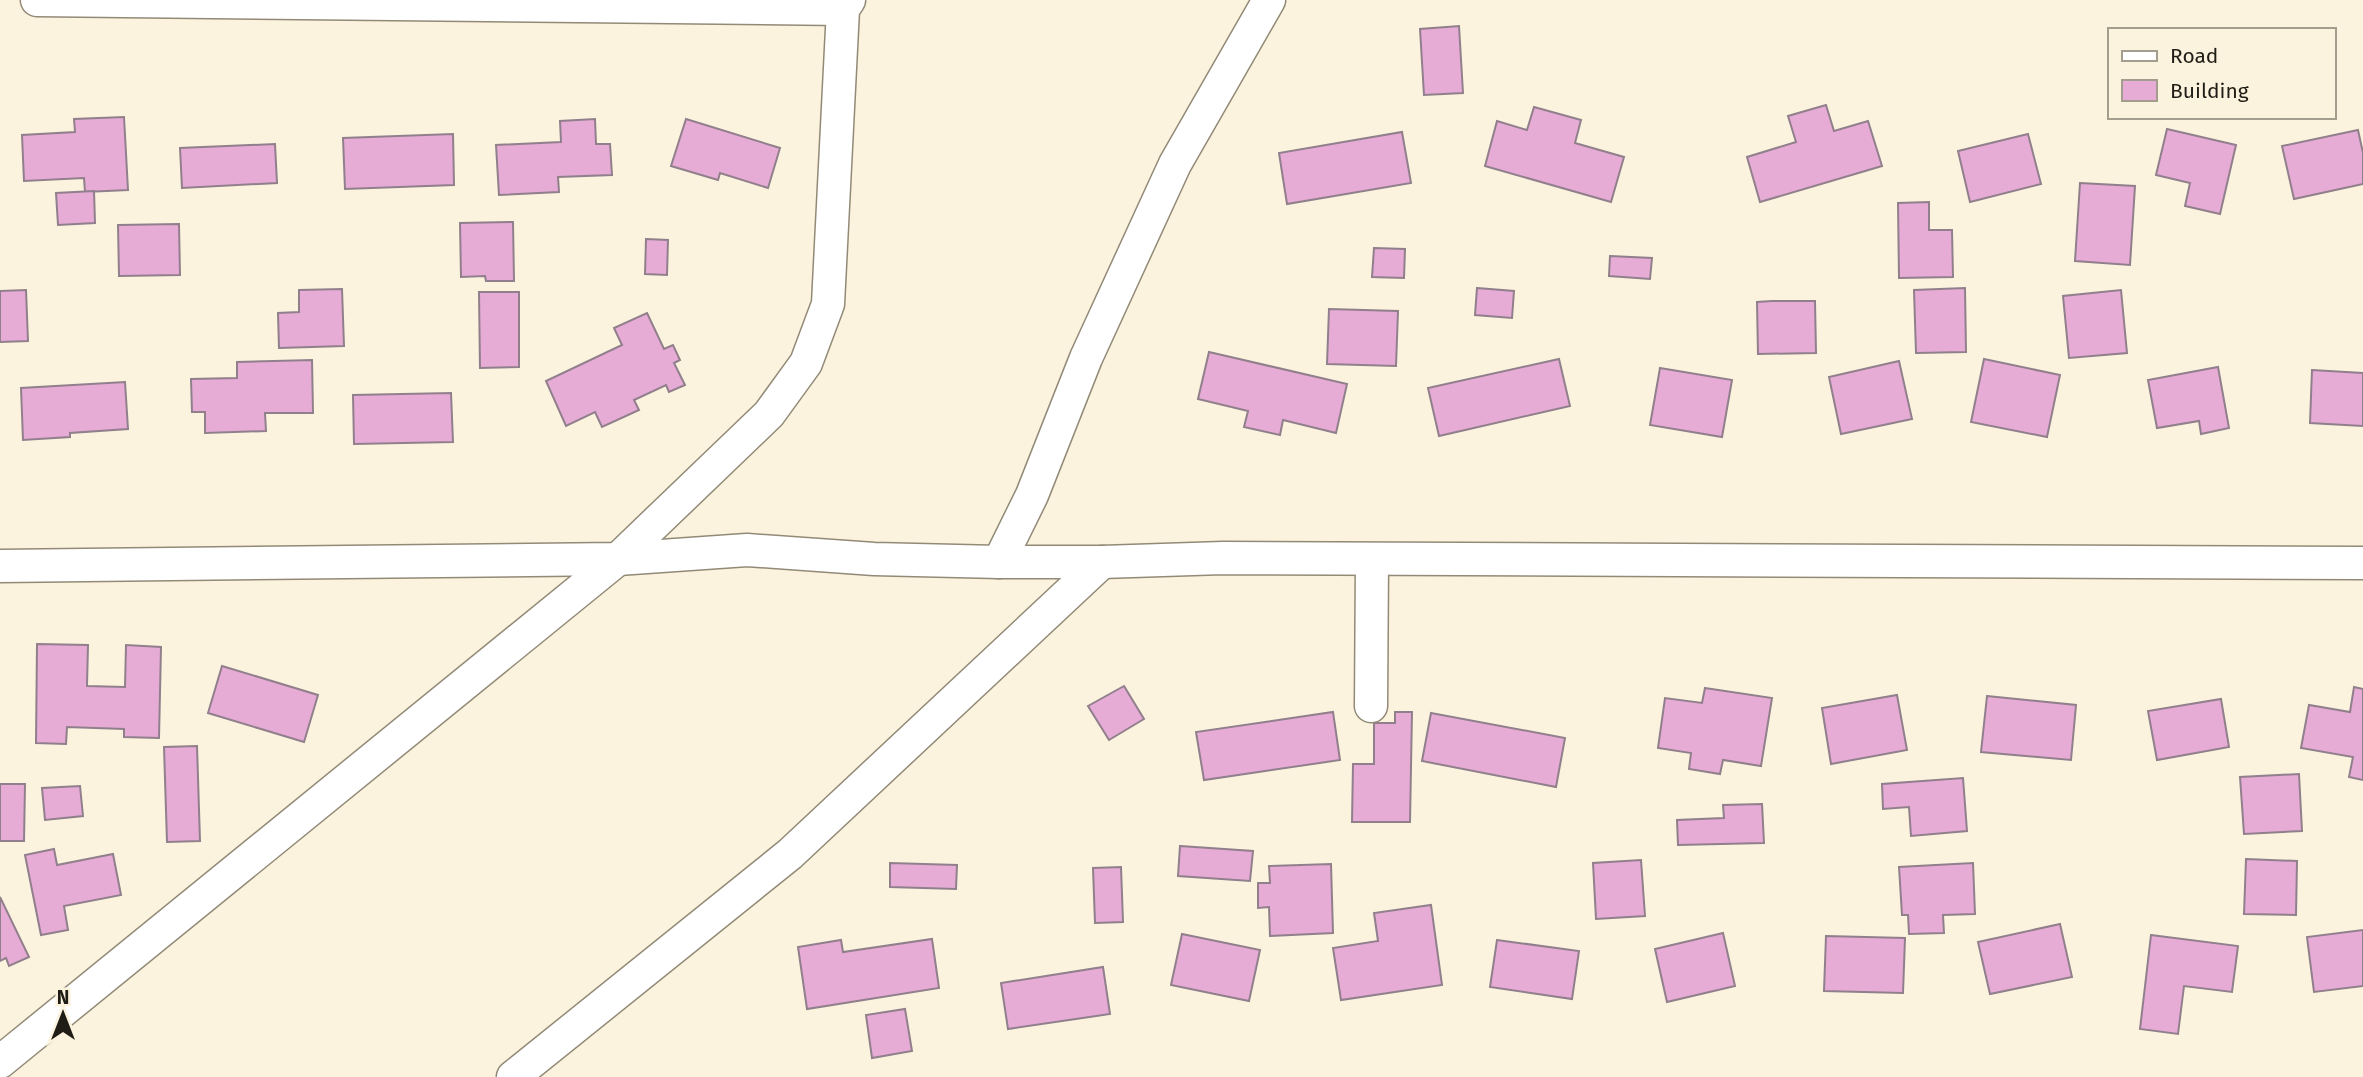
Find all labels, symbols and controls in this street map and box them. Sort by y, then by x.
legend [2108,28,2335,119]
text: Road [2170,43,2218,69]
text: Building [2170,78,2249,104]
north arrow [28,979,98,1049]
text: N [57,986,69,1009]

